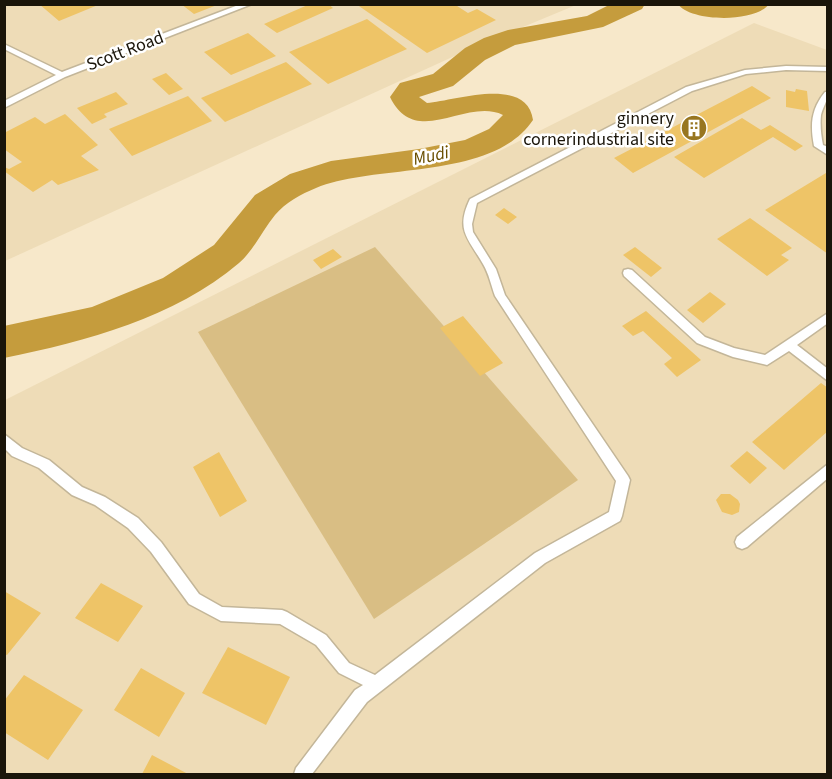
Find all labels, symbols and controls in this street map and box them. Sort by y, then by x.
street label: Scott Road [83,25,167,77]
place label: ginnery cornerindustrial site [523,106,675,152]
building icon: ginnery cornerindustrial site [679,113,709,143]
water label: Mudi [411,140,452,172]

